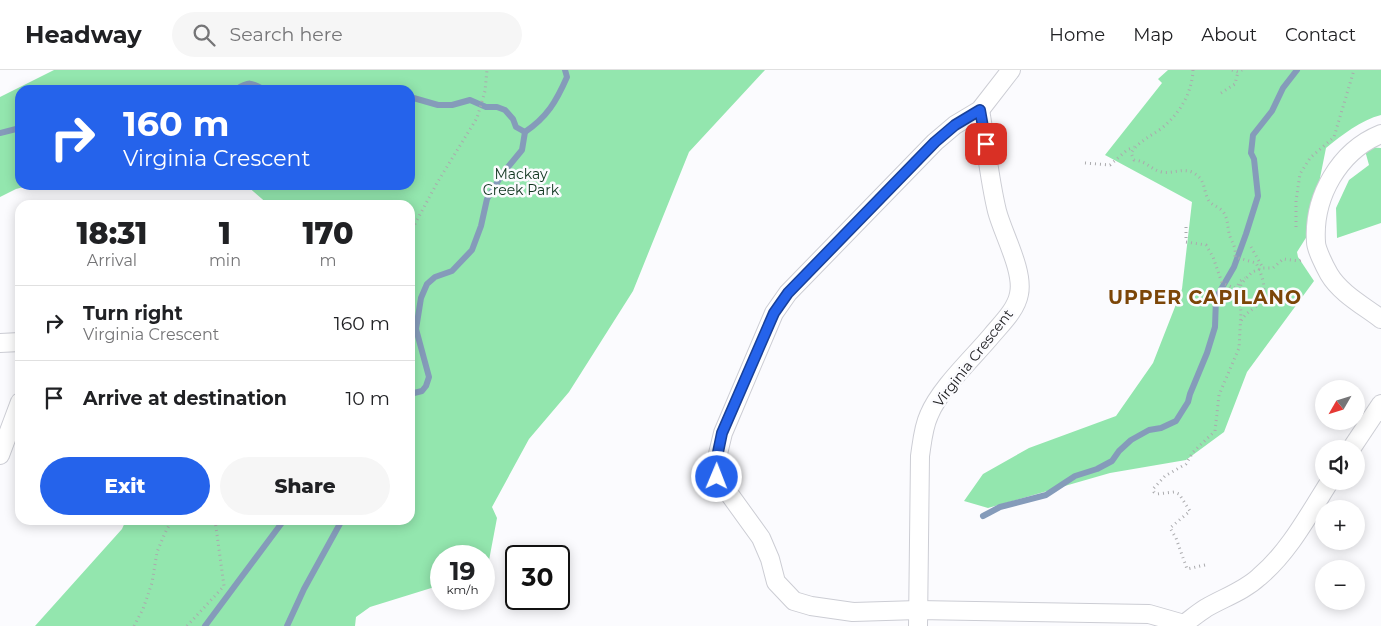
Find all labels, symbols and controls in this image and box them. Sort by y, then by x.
search box [172,12,522,57]
text: Headway [25,20,142,49]
icon: search [190,21,218,49]
text: Search here [230,23,343,46]
text: Home [1049,24,1105,46]
text: Map [1133,24,1173,46]
text: About [1201,24,1257,46]
text: Contact [1285,24,1356,46]
text: 160 m [123,102,229,145]
icon: right [40,105,105,170]
pin [965,123,1007,165]
icon: arrive [972,130,1000,158]
text: Virginia Crescent [123,145,310,172]
park label: Mackay Creek Park [483,165,560,199]
text: 18:31 [76,215,147,252]
text: 1 [219,215,231,252]
text: 170 [302,215,354,252]
text: Arrival [87,251,137,270]
text: min [209,251,241,270]
text: m [320,251,336,270]
district label: UPPER CAPILANO [1108,286,1302,309]
text: Turn right [83,302,183,325]
street label: Virginia Crescent [929,305,1017,411]
icon: right [40,309,68,337]
text: 160 m [334,312,390,335]
text: Virginia Crescent [83,325,219,344]
north arrow [1315,380,1365,430]
map controls [1315,380,1365,610]
icon: arrive [40,384,68,412]
text: Arrive at destination [83,387,287,410]
text: 10 m [345,387,390,410]
button: sound [1315,440,1365,490]
position arrow [690,450,742,502]
button: Exit [40,457,210,515]
button: Share [220,457,390,515]
button: + [1315,500,1365,550]
speed limit sign: 30 [505,545,570,610]
text: 19 [450,556,475,586]
button: − [1315,560,1365,610]
text: km/h [446,582,479,597]

